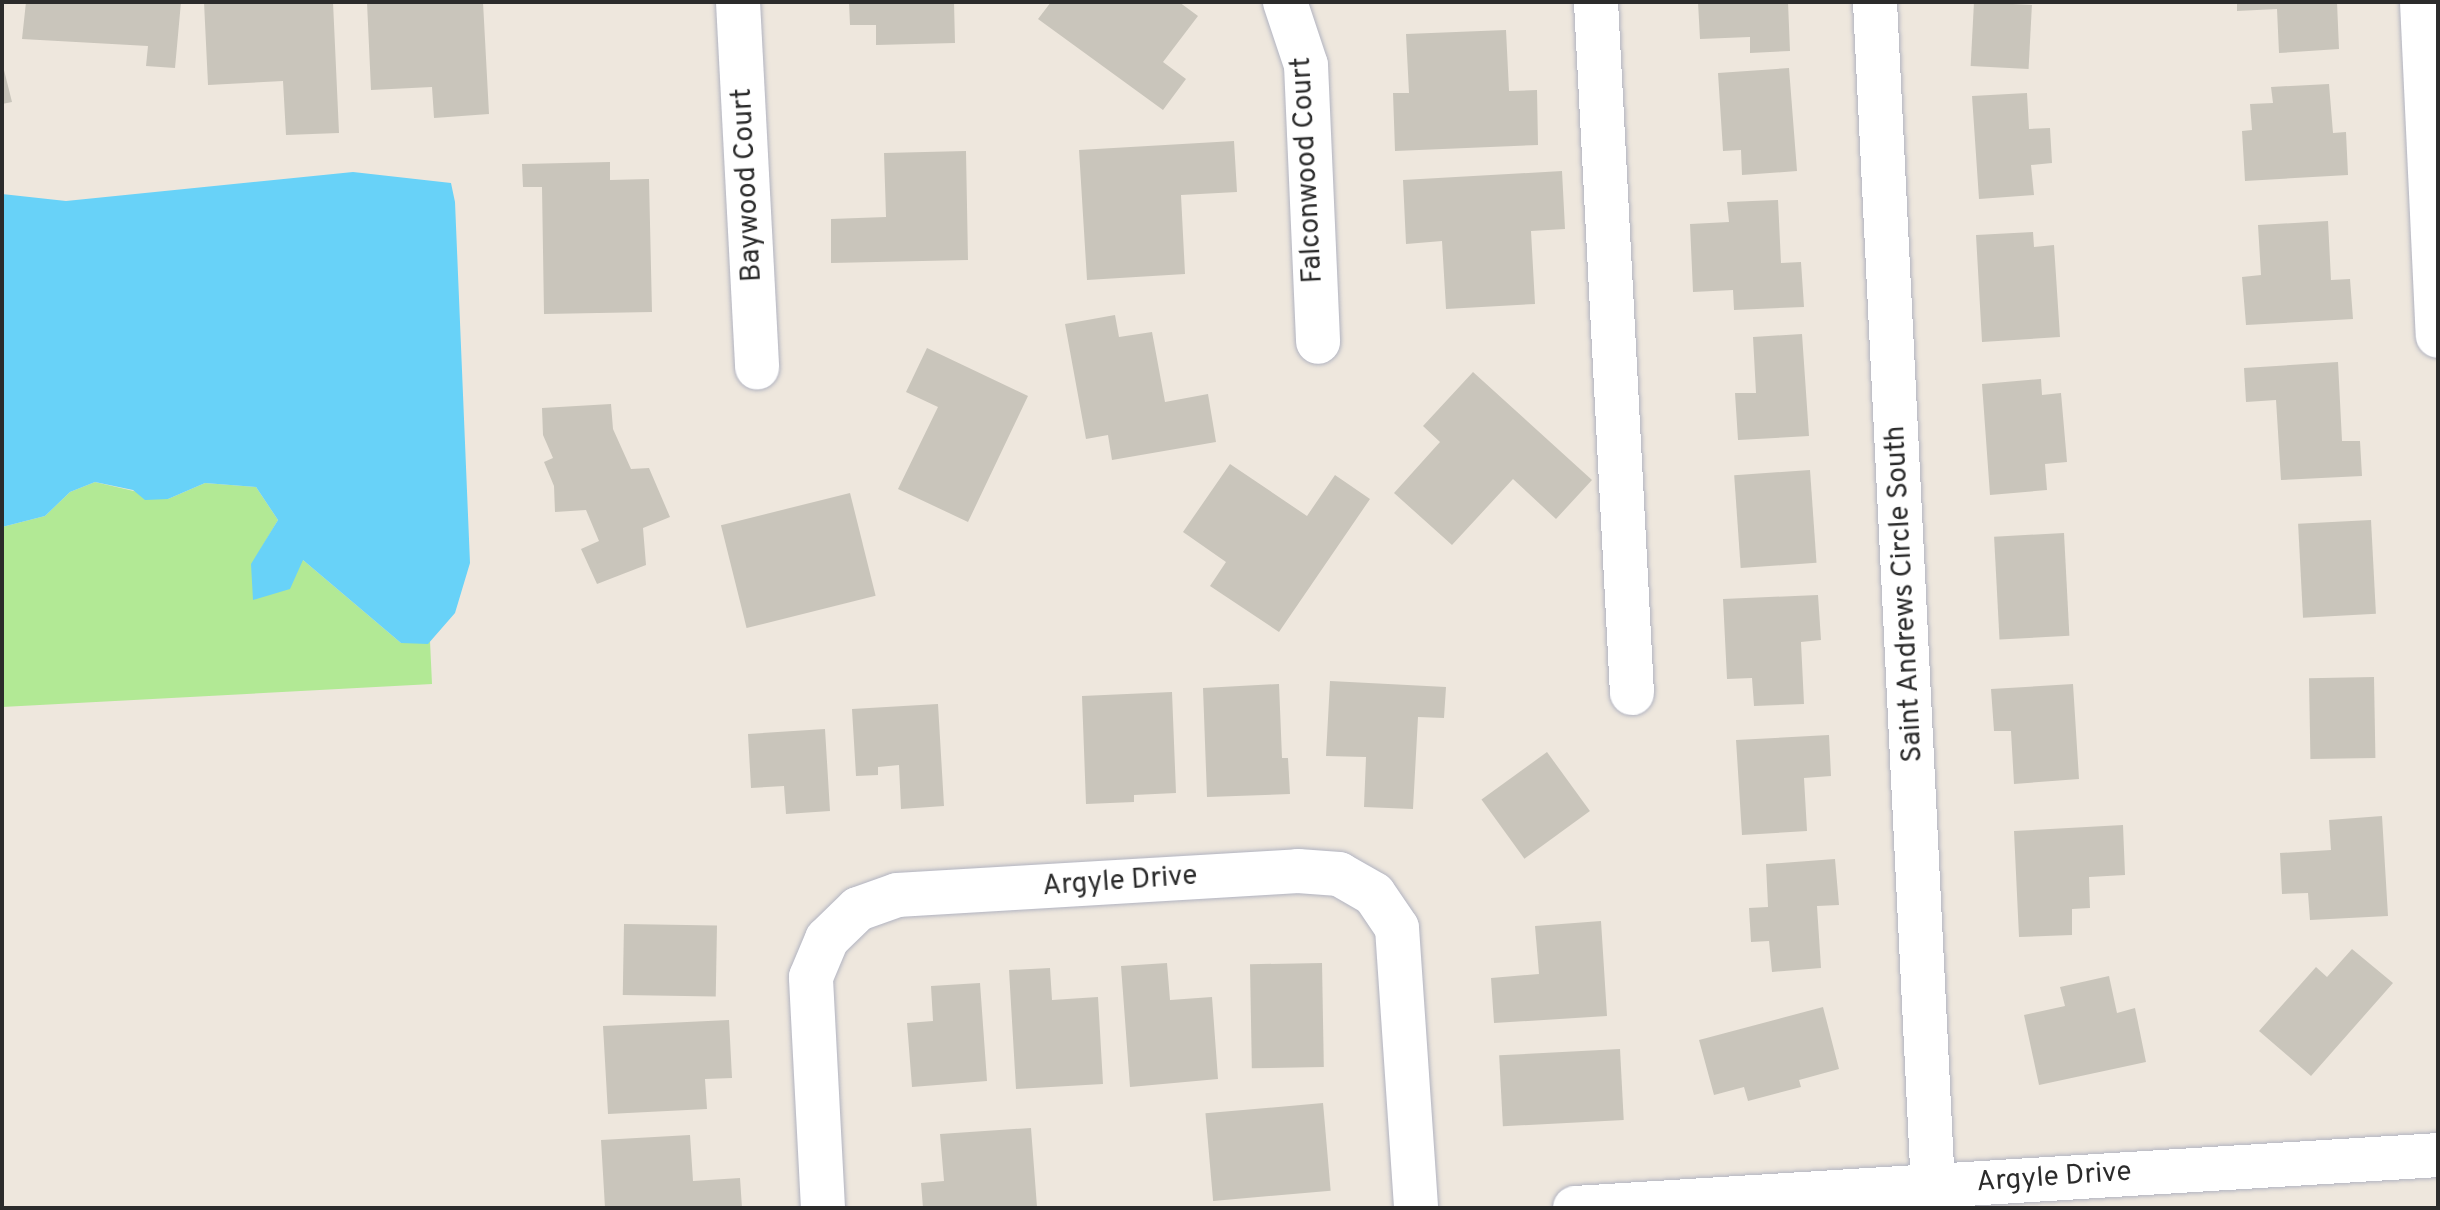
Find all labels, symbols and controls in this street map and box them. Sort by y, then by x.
street label: Falconwood Court [1285,56,1331,284]
street label: Baywood Court [726,87,770,283]
street label: Saint Andrews Circle South [1879,424,1931,764]
street label: Argyle Drive [1041,860,1199,904]
street label: Argyle Drive [1975,1156,2133,1200]

